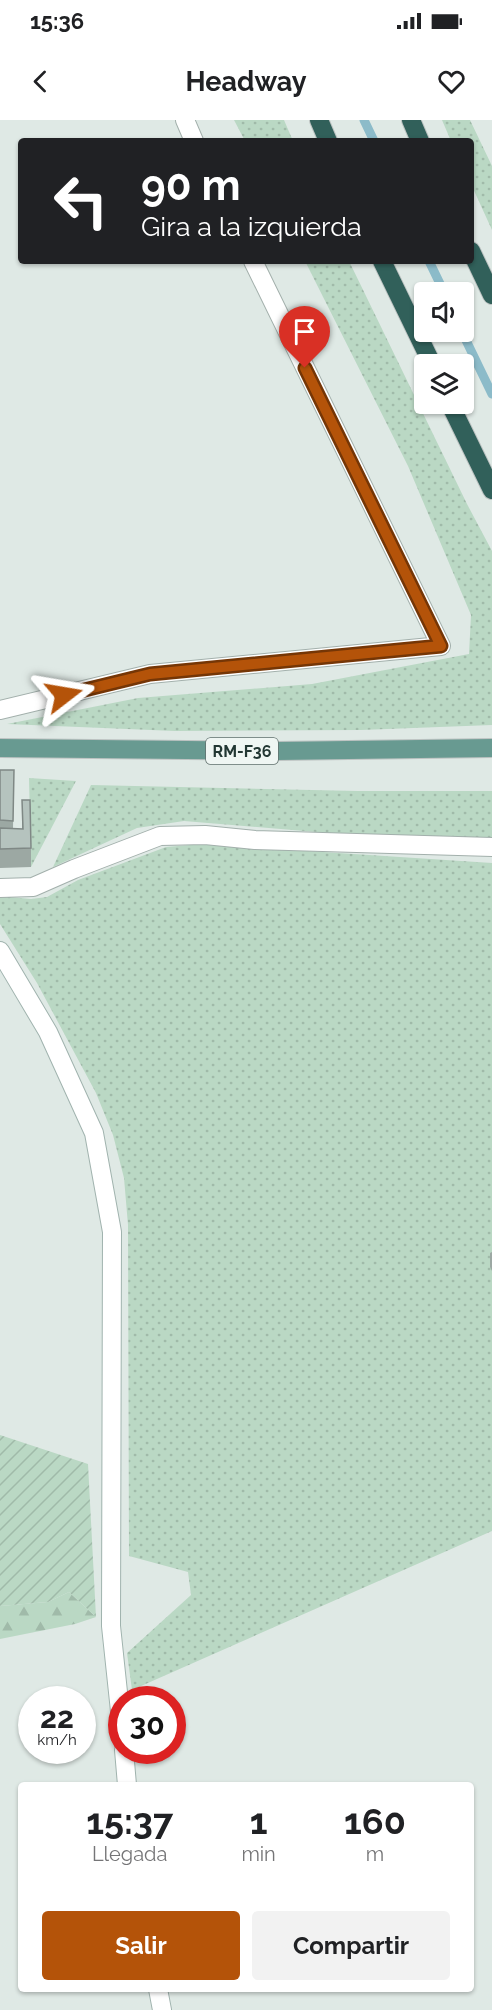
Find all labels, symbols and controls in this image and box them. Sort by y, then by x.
text: 15:36 [30,8,84,34]
icon: back [24,65,57,98]
icon: heart [435,65,468,98]
text: Headway [186,66,307,97]
text: 90 m [141,161,241,210]
icon: left [42,162,120,240]
text: Gira a la izquierda [141,211,362,242]
map controls [414,282,474,414]
button: sound [414,282,474,342]
pin [279,306,330,368]
icon: arrive [288,315,321,348]
button: layers [414,354,474,414]
position arrow [32,663,96,727]
road number: RM-F36 [206,738,278,764]
speed limit sign: 30 [108,1686,186,1764]
text: 22 [40,1700,74,1735]
text: km/h [37,1731,77,1749]
text: 15:37 [86,1800,173,1842]
text: 1 [250,1800,267,1842]
text: 160 [344,1800,406,1842]
text: Llegada [92,1842,167,1866]
text: min [241,1842,276,1866]
text: m [366,1842,384,1866]
button: Salir [42,1911,240,1980]
button: Compartir [252,1911,450,1980]

